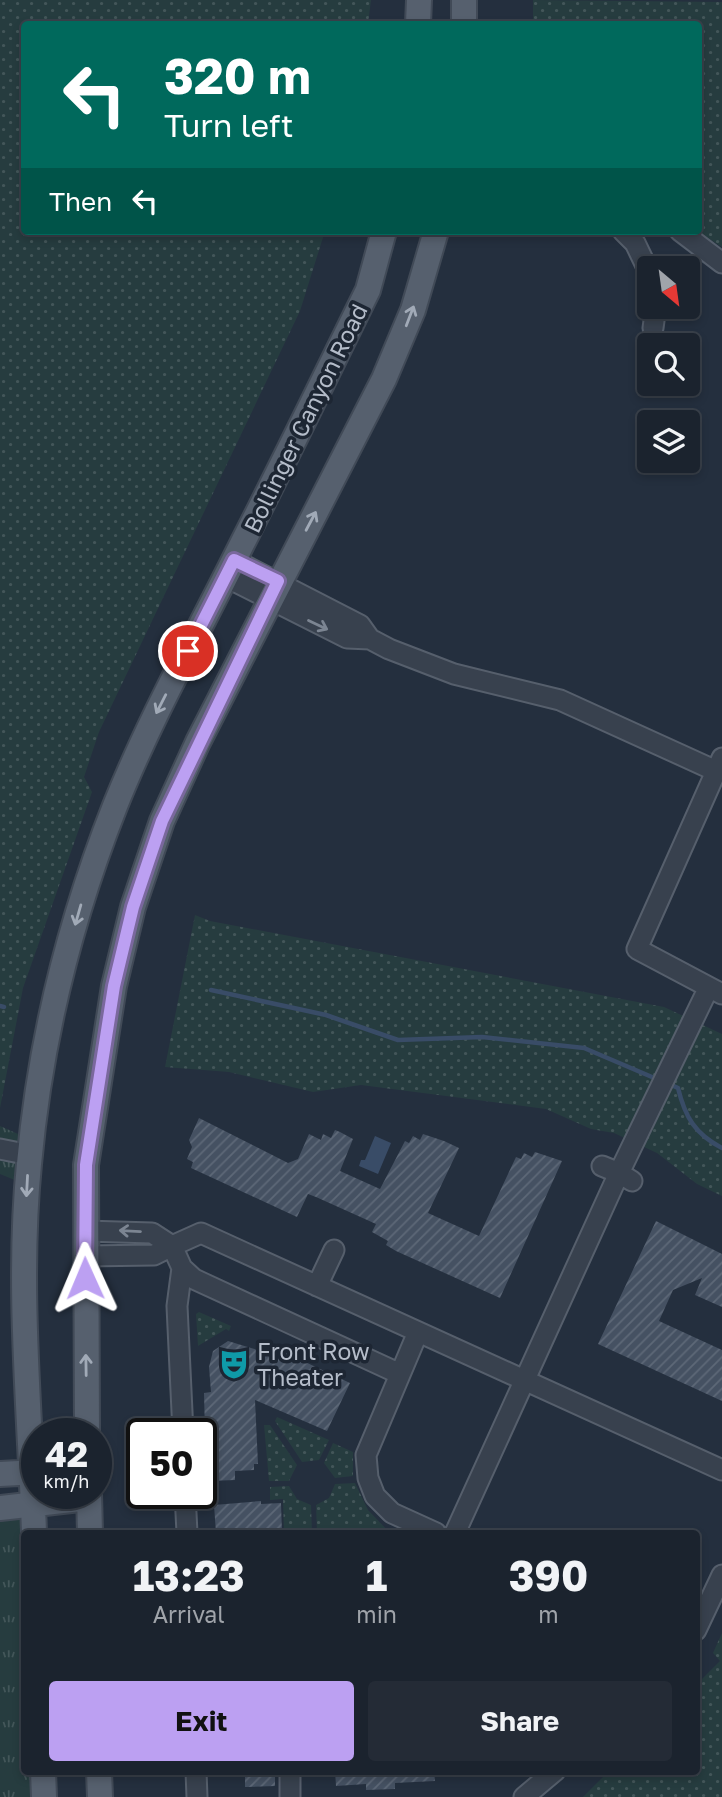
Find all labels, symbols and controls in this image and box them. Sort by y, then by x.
text: 320 m [164,46,311,105]
icon: left [49,49,140,140]
text: Turn left [164,106,293,144]
icon: left [126,182,164,220]
text: Then [49,186,112,217]
north arrow [637,256,700,318]
map controls [637,256,700,473]
street label: Bollinger Canyon Road [237,299,373,537]
one-way arrow [404,306,417,328]
button: search [637,333,700,396]
button: layers [637,410,700,473]
one-way arrow [305,511,318,532]
one-way arrow [307,618,328,632]
pin [158,621,218,681]
icon: arrive [169,632,207,670]
one-way arrow [154,693,168,714]
one-way arrow [70,904,83,926]
one-way arrow [21,1174,34,1197]
one-way arrow [119,1225,142,1238]
position arrow [48,1241,122,1315]
place label: Front Row Theater [257,1337,370,1391]
theatre icon: Front Row Theater [217,1347,251,1381]
one-way arrow [79,1354,93,1377]
speed limit sign: 50 [126,1418,217,1509]
text: 42 [45,1433,88,1475]
text: km/h [44,1470,89,1492]
text: 13:23 [133,1550,245,1600]
text: 1 [366,1550,387,1600]
text: 390 [509,1550,588,1600]
text: Arrival [153,1600,225,1628]
text: min [356,1600,397,1628]
text: m [538,1600,559,1628]
button: Exit [49,1681,354,1761]
button: Share [368,1681,672,1761]

